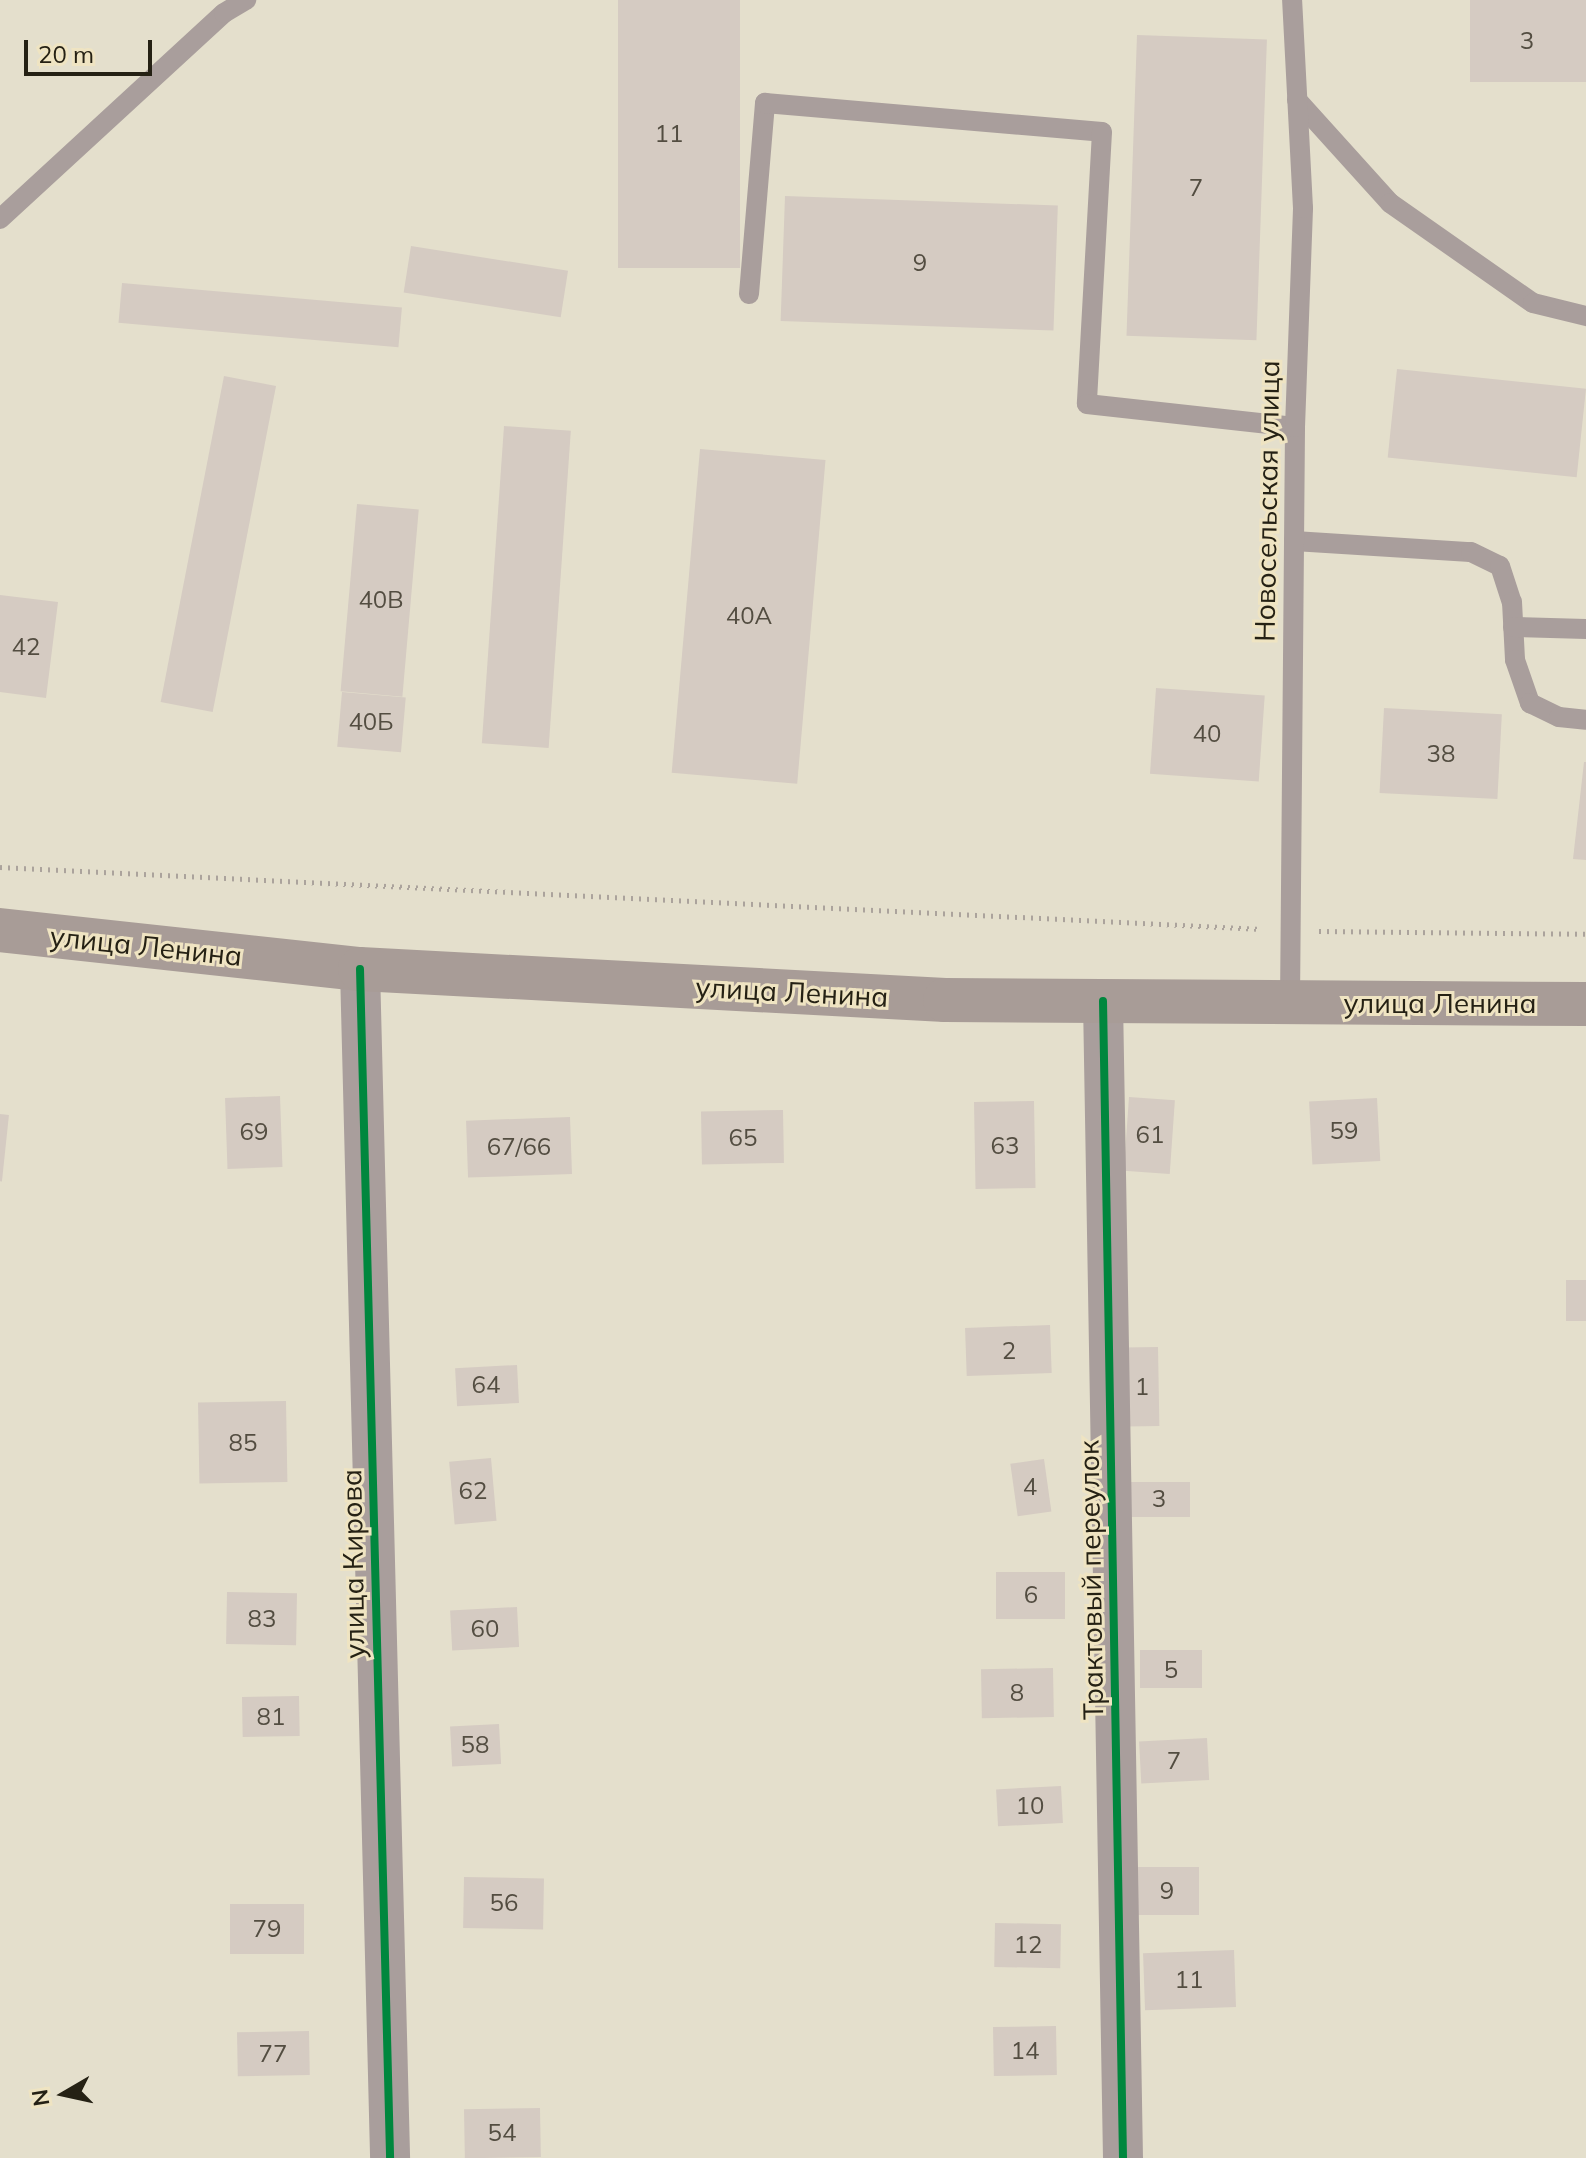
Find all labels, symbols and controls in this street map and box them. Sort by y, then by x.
scale bar [28,24,156,74]
house number: 3 [1520,27,1534,55]
text: 20 m [38,39,94,69]
house number: 11 [655,120,683,148]
house number: 7 [1189,174,1203,202]
house number: 9 [913,249,927,277]
street label: Новосельская улица [1248,360,1286,642]
house number: 40В [358,586,404,614]
house number: 40А [726,602,772,630]
house number: 42 [12,633,40,661]
house number: 40Б [348,708,394,736]
house number: 40 [1193,720,1221,748]
house number: 38 [1427,740,1455,768]
street label: улица Ленина [48,919,244,973]
street label: улица Ленина [695,970,889,1014]
street label: улица Ленина [1344,986,1536,1020]
house number: 59 [1330,1117,1358,1145]
house number: 69 [240,1118,268,1146]
house number: 61 [1136,1121,1164,1149]
house number: 65 [729,1124,757,1152]
house number: 63 [991,1132,1019,1160]
house number: 67/66 [487,1133,551,1161]
house number: 2 [1002,1337,1016,1365]
house number: 64 [472,1371,500,1399]
house number: 1 [1135,1373,1149,1401]
house number: 85 [229,1429,257,1457]
street label: Трактовый переулок [1072,1440,1110,1720]
street label: улица Кирова [335,1469,371,1659]
house number: 4 [1023,1473,1037,1501]
house number: 62 [459,1477,487,1505]
house number: 3 [1152,1485,1166,1513]
house number: 6 [1024,1581,1038,1609]
house number: 83 [248,1605,276,1633]
house number: 60 [471,1615,499,1643]
house number: 5 [1164,1656,1178,1684]
house number: 8 [1010,1679,1024,1707]
house number: 81 [257,1703,285,1731]
house number: 58 [461,1731,489,1759]
house number: 7 [1167,1747,1181,1775]
house number: 10 [1016,1792,1044,1820]
house number: 9 [1160,1877,1174,1905]
house number: 56 [490,1889,518,1917]
house number: 79 [253,1915,281,1943]
house number: 12 [1014,1931,1042,1959]
house number: 11 [1175,1966,1203,1994]
house number: 14 [1011,2037,1039,2065]
house number: 77 [259,2040,287,2068]
north arrow [24,2054,104,2134]
text: N [25,2087,55,2108]
house number: 54 [488,2119,516,2147]

